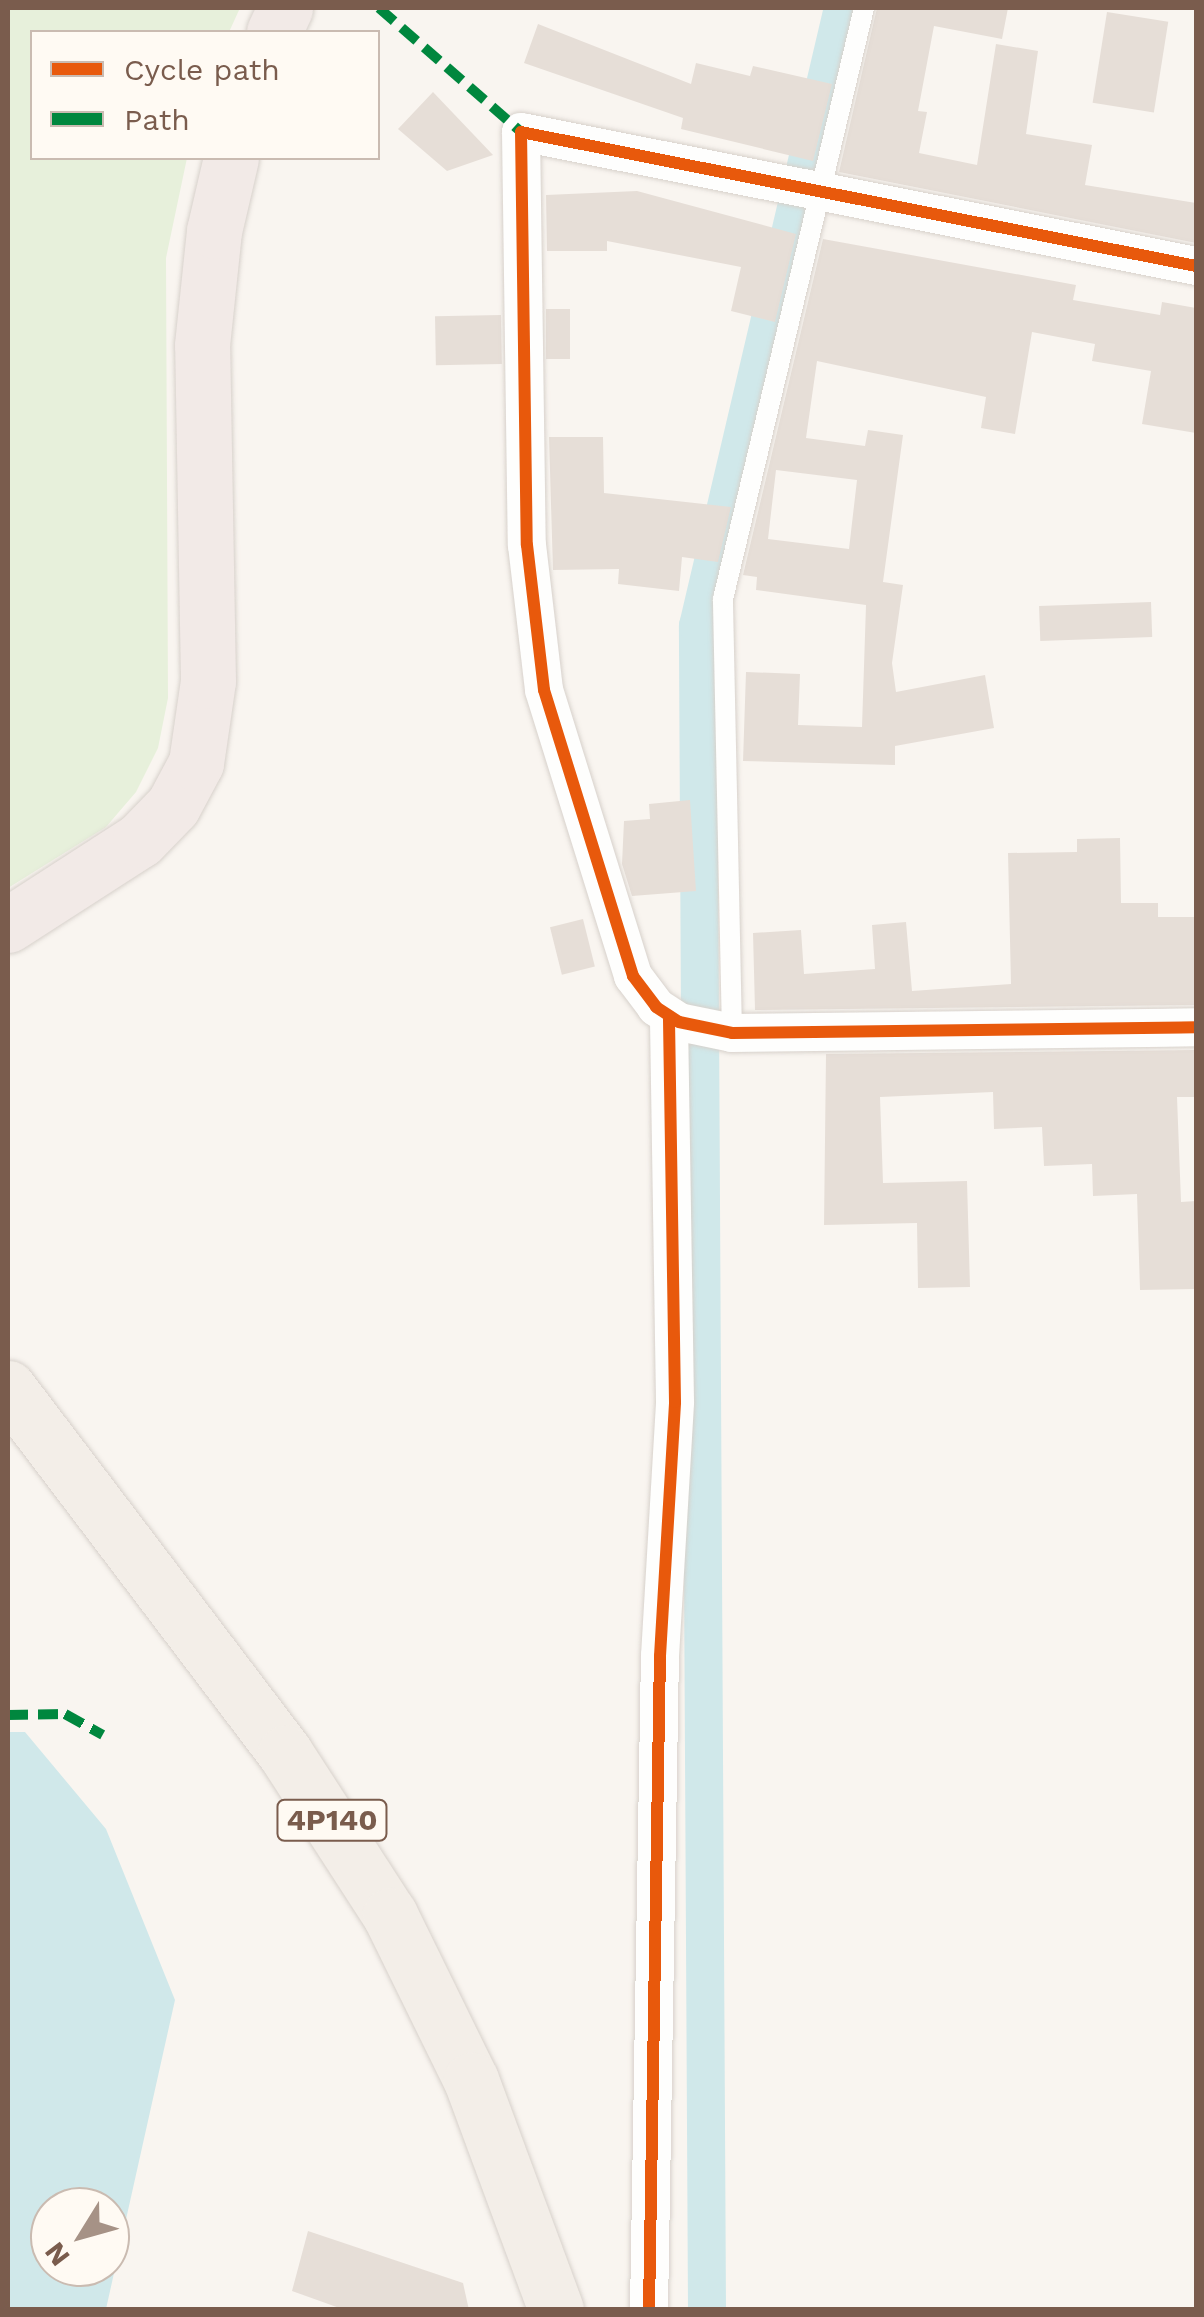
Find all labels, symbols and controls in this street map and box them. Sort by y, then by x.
legend [30,30,380,160]
text: Cycle path [124,52,280,87]
text: Path [124,102,190,137]
road number: 4P140 [274,1795,390,1845]
north arrow [30,2187,130,2287]
text: N [38,2236,77,2272]

